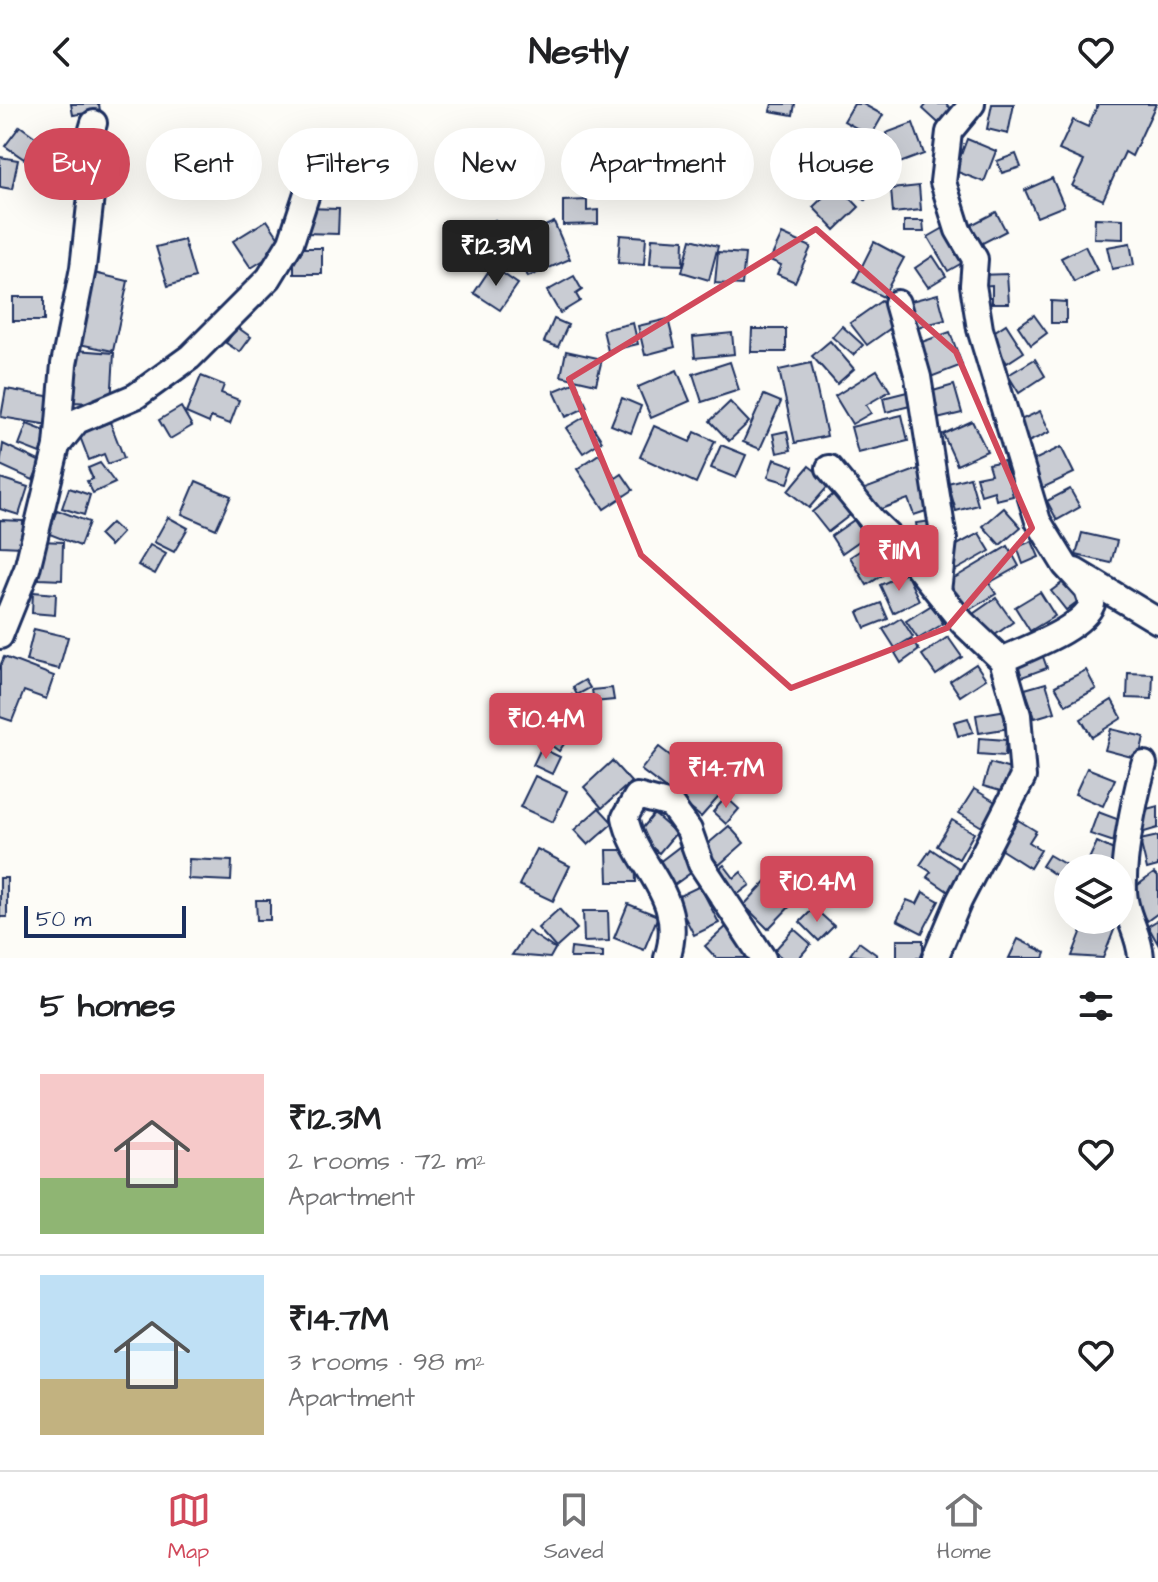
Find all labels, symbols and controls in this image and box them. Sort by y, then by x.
text: Nestly [529,27,629,78]
icon: back [40,30,84,74]
icon: heart [1074,30,1118,74]
chip: Buy [24,128,130,200]
chip: Rent [146,128,262,200]
chip: Filters [278,128,418,200]
chip: New [434,128,545,200]
chip: Apartment [561,128,754,200]
chip: House [770,128,902,200]
pin: ₹12.3M [431,220,561,288]
text: ₹12.3M [460,228,532,264]
pin: ₹11M [852,525,946,593]
text: ₹11M [877,533,921,569]
pin: ₹10.4M [481,693,611,761]
text: ₹10.4M [507,701,585,737]
pin: ₹14.7M [661,742,791,810]
text: ₹14.7M [687,750,765,786]
map controls [1054,854,1134,934]
button: layers [1054,854,1134,934]
pin: ₹10.4M [752,856,882,924]
text: ₹10.4M [778,864,856,900]
scale bar [24,902,186,938]
text: 50 m [36,904,91,935]
text: 5 homes [40,982,176,1030]
icon: filters [1074,984,1118,1028]
text: ₹12.3M [288,1095,381,1143]
icon: home [104,1106,200,1202]
icon: heart [1074,1132,1118,1176]
text: 2 rooms · 72 m² [288,1143,486,1179]
text: Apartment [288,1179,415,1215]
text: ₹14.7M [288,1296,389,1344]
icon: home [104,1307,200,1403]
icon: heart [1074,1333,1118,1377]
text: 3 rooms · 98 m² [288,1344,485,1380]
text: Apartment [288,1380,415,1416]
tab: Map [167,1488,211,1567]
tab: Saved [544,1488,604,1567]
tab: Home [937,1488,991,1567]

